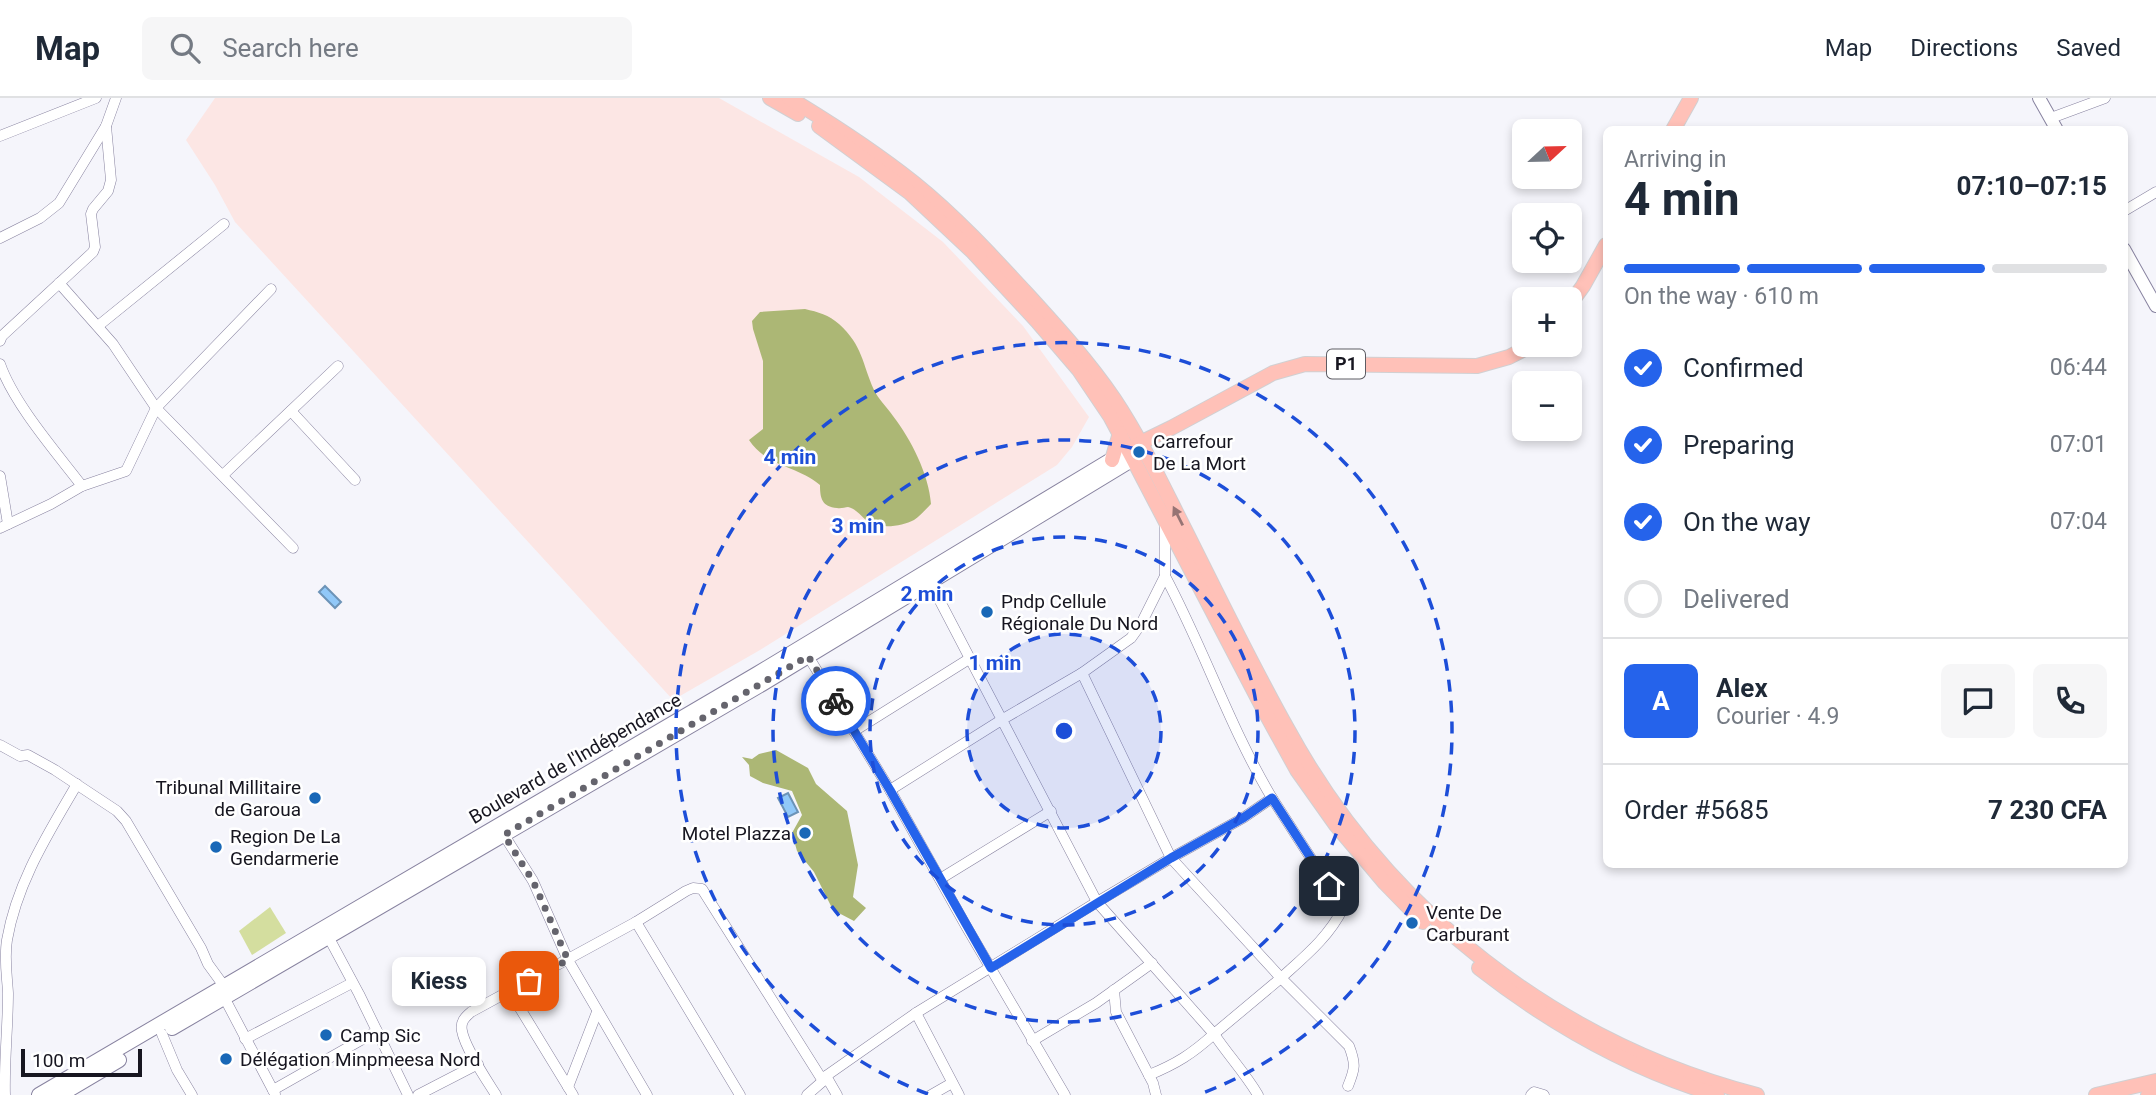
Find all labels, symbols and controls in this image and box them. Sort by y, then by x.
search box [142,17,632,80]
text: Map [35,29,100,68]
icon: search [166,29,204,67]
text: Search here [222,33,359,63]
text: Map [1825,34,1872,62]
text: Directions [1910,34,2018,62]
text: Saved [2056,34,2121,62]
north arrow [1512,119,1582,189]
map controls [1512,119,1582,441]
text: Arriving in [1624,146,1727,173]
text: 07:10–07:15 [1957,171,2107,201]
text: 4 min [1624,172,1740,226]
button: locate [1512,203,1582,273]
text: On the way · 610 m [1624,283,1819,310]
button: + [1512,287,1582,357]
icon: check [1624,349,1662,387]
road number: P1 [1327,350,1365,378]
text: Confirmed [1683,353,1804,383]
text: 06:44 [2050,354,2107,381]
button: − [1512,371,1582,441]
icon: check [1624,426,1662,464]
place label: Carrefour De La Mort [1153,430,1246,475]
text: Preparing [1683,430,1795,460]
text: 07:01 [2050,431,2107,458]
marker: Carrefour De La Mort [1131,444,1147,460]
text: 4 min [764,445,816,469]
icon: check [1624,503,1662,541]
one-way arrow [1172,506,1183,526]
text: On the way [1683,507,1811,537]
text: 07:04 [2050,508,2107,535]
text: 3 min [832,514,884,538]
text: 2 min [901,582,953,606]
text: Delivered [1683,584,1790,614]
place label: Pndp Cellule Régionale Du Nord [1001,590,1158,635]
marker: Pndp Cellule Régionale Du Nord [979,604,995,620]
text: 1 min [969,651,1021,675]
button: chat [1941,664,2015,738]
button: phone [2033,664,2107,738]
courier [801,666,871,736]
text: Alex [1716,673,1768,703]
icon: bike [817,682,855,720]
text: A [1652,686,1670,716]
street label: Boulevard de l'Indépendance [465,688,686,829]
text: Courier · 4.9 [1716,703,1839,730]
centre of rings [1052,719,1076,743]
place label: Tribunal Millitaire de Garoua [155,776,301,821]
marker: Tribunal Millitaire de Garoua [307,790,323,806]
text: Order #5685 [1624,795,1769,825]
text: 7 230 CFA [1988,795,2107,825]
place label: Motel Plazza [682,822,791,845]
place label: Region De La Gendarmerie [230,825,341,870]
marker: Motel Plazza [797,825,813,841]
marker: Region De La Gendarmerie [208,839,224,855]
pin [1299,856,1359,916]
icon: home [1310,867,1348,905]
place label: Vente De Carburant [1426,901,1509,946]
marker: Vente De Carburant [1404,915,1420,931]
pin [499,951,559,1011]
callout: Kiess [392,956,487,1006]
icon: bag [510,962,548,1000]
text: Kiess [411,968,467,995]
place label: Camp Sic [340,1024,421,1047]
marker: Camp Sic [318,1027,334,1043]
scale bar [21,1046,142,1078]
place label: Délégation Minpmeesa Nord [240,1048,481,1071]
text: 100 m [32,1049,85,1072]
marker: Délégation Minpmeesa Nord [218,1051,234,1067]

